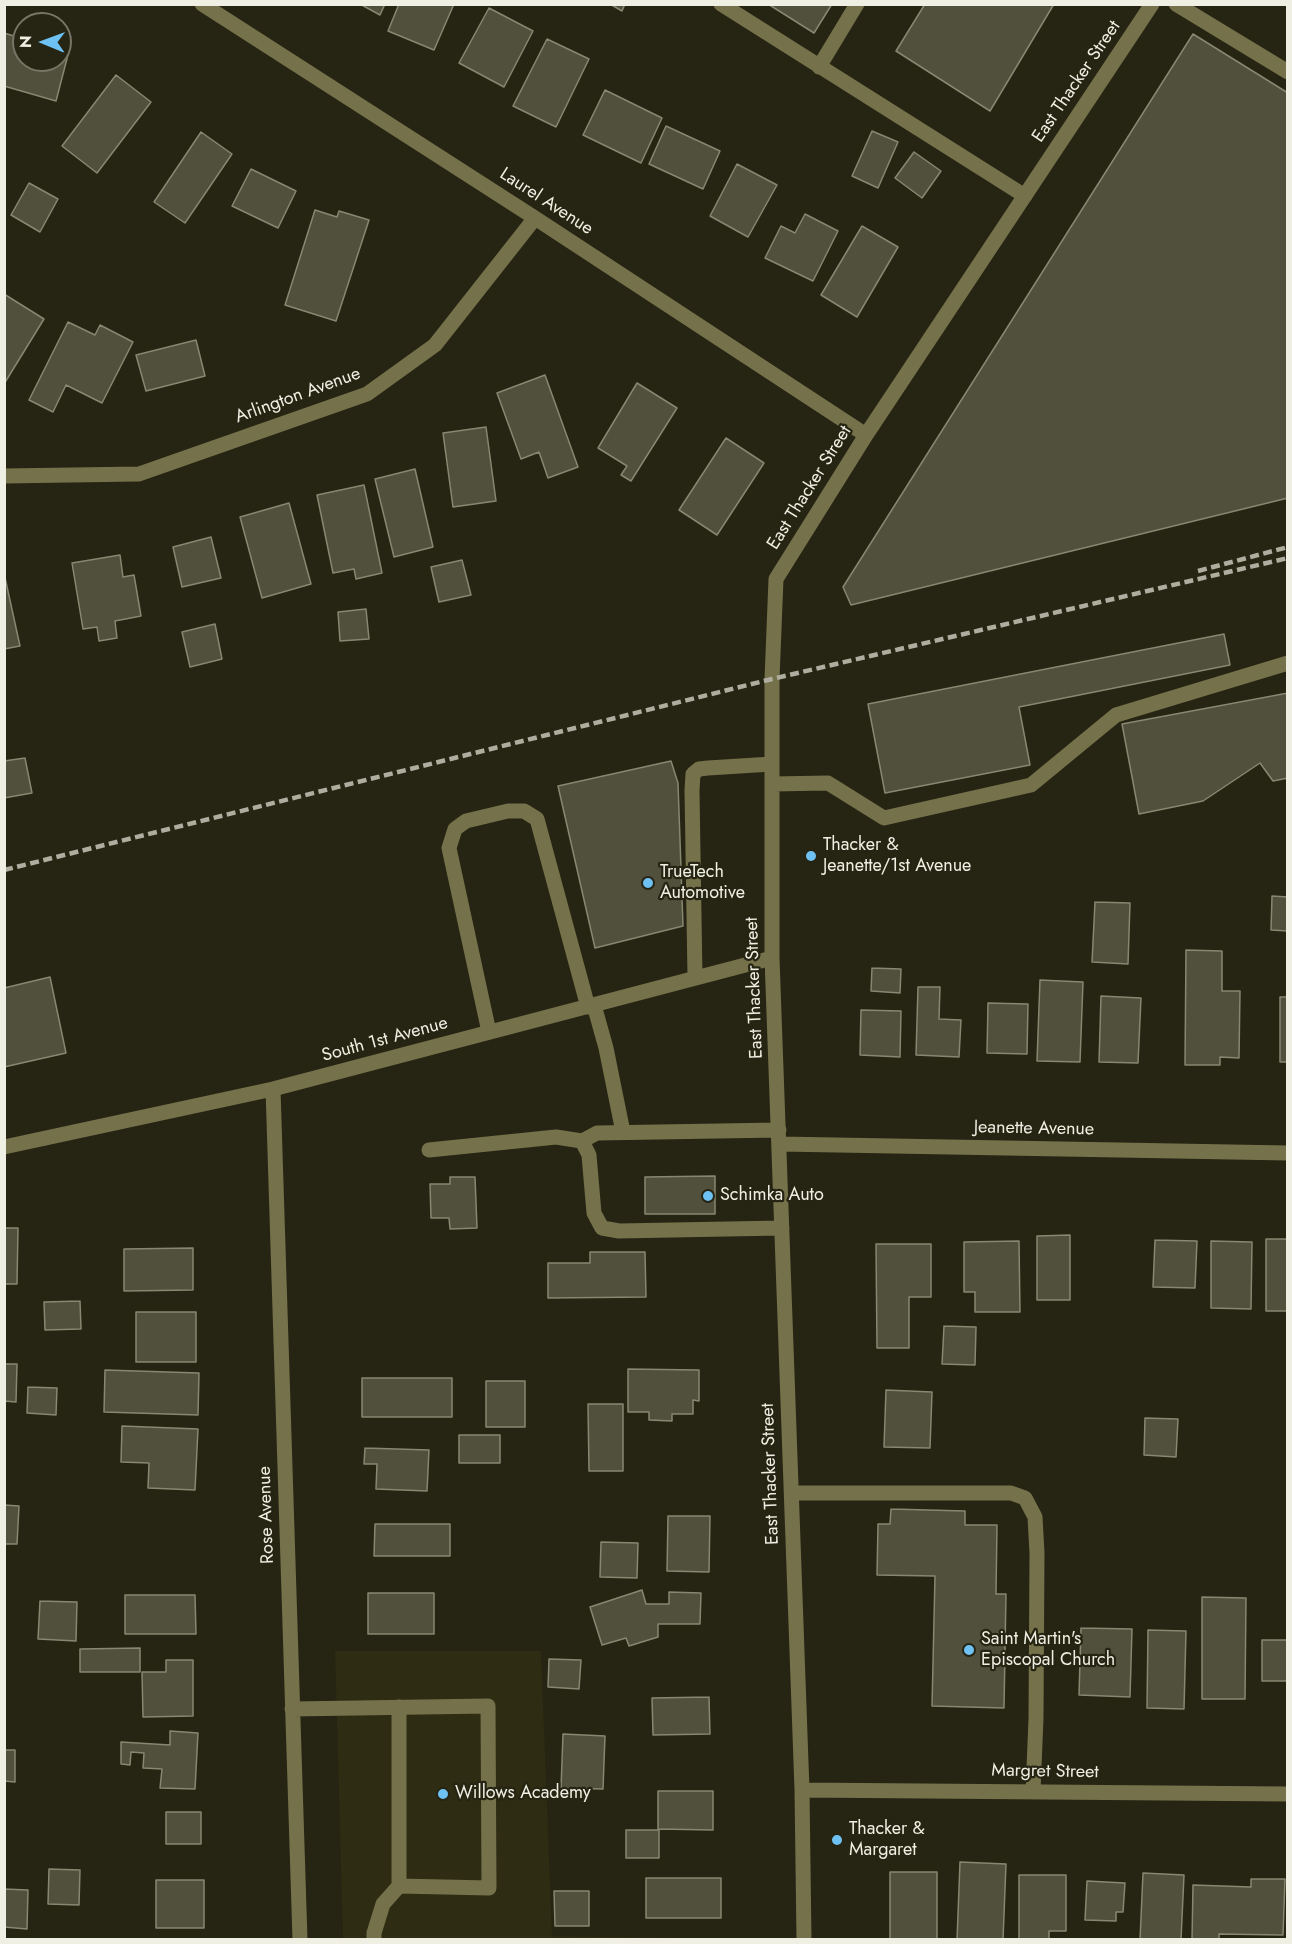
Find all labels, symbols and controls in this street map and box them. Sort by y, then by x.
north arrow [12,12,72,72]
street label: East Thacker Street [1028,17,1126,147]
text: N [14,35,37,48]
street label: Laurel Avenue [495,164,597,240]
street label: Arlington Avenue [232,363,364,429]
street label: East Thacker Street [763,422,857,554]
place label: Thacker & Jeanette/1st Avenue [823,835,971,878]
marker: Thacker & Jeanette/1st Avenue [804,849,818,863]
place label: TrueTech Automotive [660,862,745,904]
marker: TrueTech Automotive [641,876,655,890]
street label: East Thacker Street [742,917,768,1059]
street label: South 1st Avenue [320,1013,450,1067]
street label: Jeanette Avenue [974,1117,1094,1141]
place label: Schimka Auto [720,1185,824,1207]
marker: Schimka Auto [701,1189,715,1203]
street label: East Thacker Street [758,1403,784,1545]
street label: Rose Avenue [254,1466,280,1564]
place label: Saint Martin's Episcopal Church [981,1629,1115,1672]
marker: Saint Martin's Episcopal Church [962,1643,976,1657]
street label: Margret Street [991,1760,1099,1784]
place label: Willows Academy [455,1783,591,1805]
marker: Willows Academy [436,1787,450,1801]
place label: Thacker & Margaret [849,1819,925,1862]
marker: Thacker & Margaret [830,1833,844,1847]

